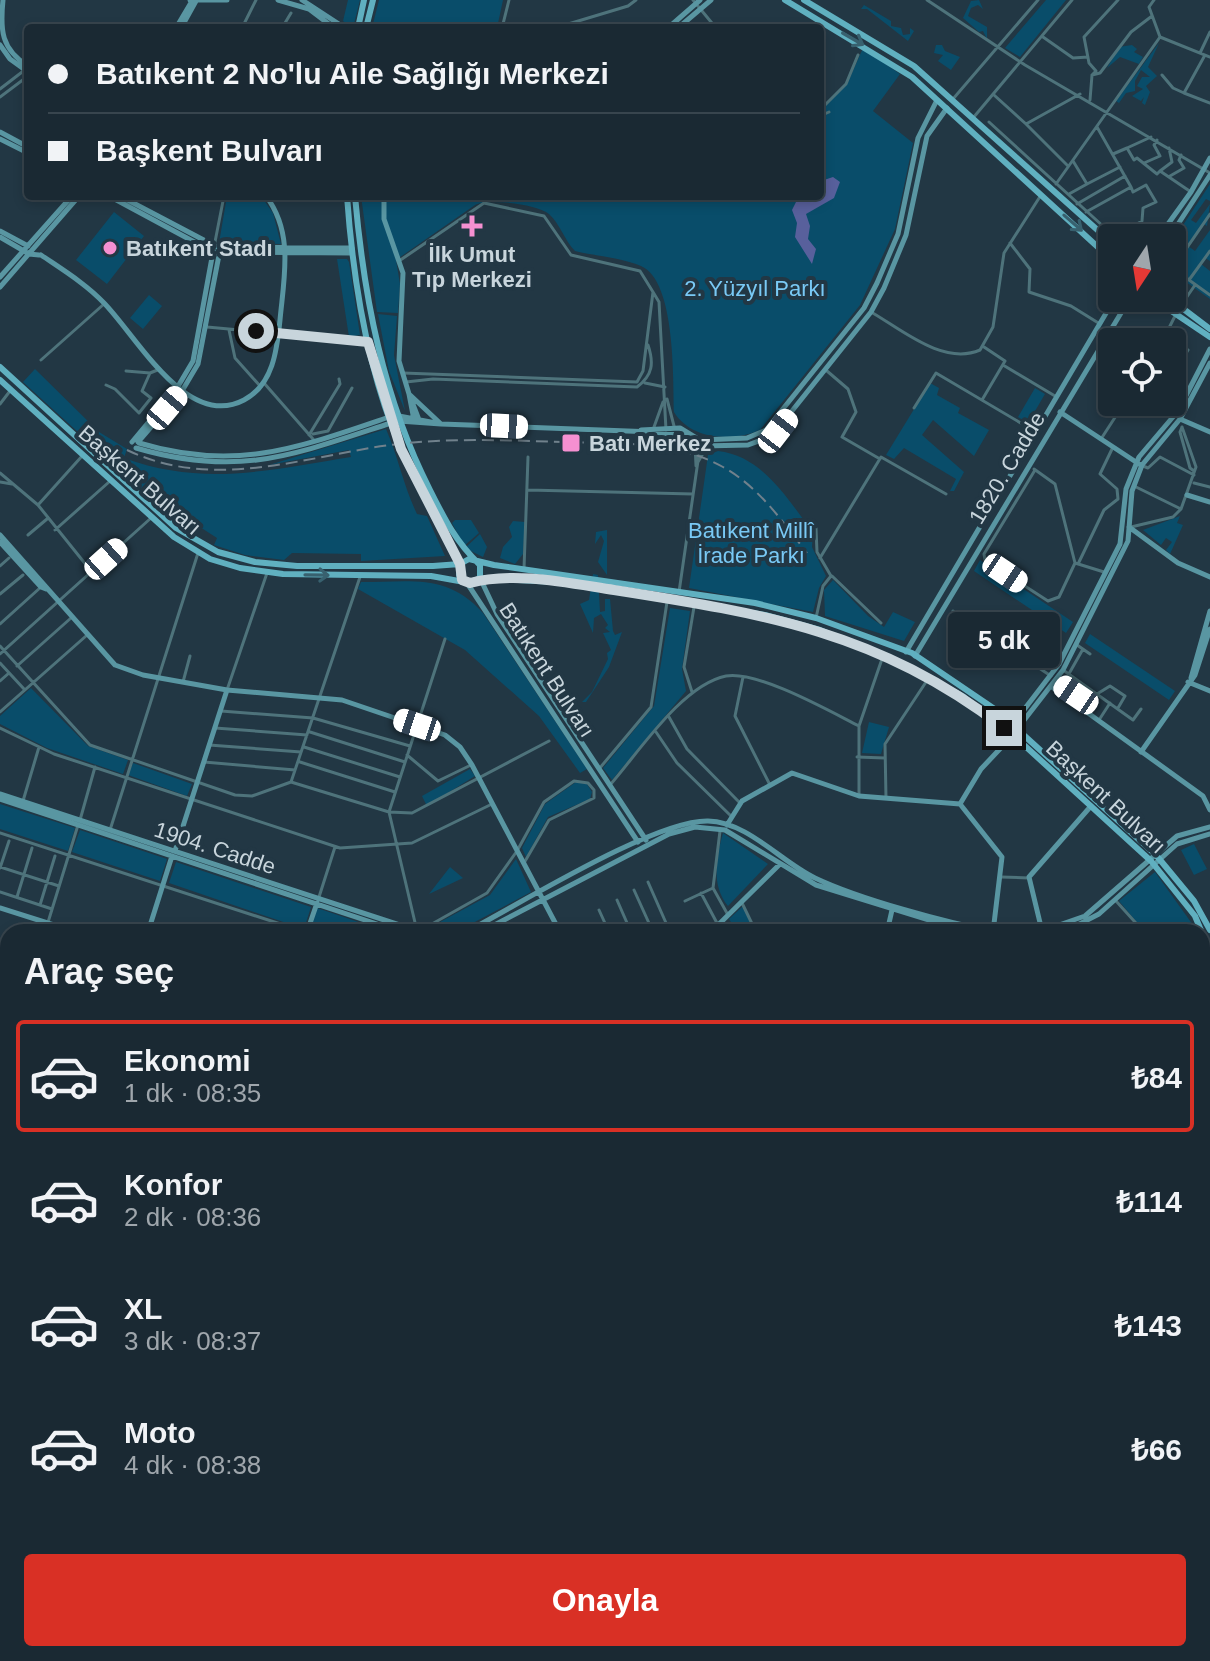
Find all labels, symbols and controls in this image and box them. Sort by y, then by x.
one-way arrow [840,31,864,47]
text: Batıkent 2 No'lu Aile Sağlığı Merkezi [96,57,609,90]
text: Başkent Bulvarı [96,134,323,167]
one-way arrow [1062,214,1082,232]
marker: İlk Umut Tıp Merkezi [461,215,483,237]
north arrow [1098,224,1186,312]
map controls [1098,224,1186,416]
place label: Batıkent Stadı [126,236,273,261]
marker: Batıkent Stadı [101,239,119,257]
place label: İlk Umut Tıp Merkezi [412,242,532,292]
park label: 2. Yüzyıl Parkı [684,276,826,301]
route start [238,313,274,349]
button: locate [1098,328,1186,416]
car [142,382,192,434]
car [754,405,802,457]
street label: 1820. Cadde [964,408,1050,528]
car [479,413,529,439]
street label: Başkent Bulvarı [74,420,206,540]
place label: Batı Merkez [589,431,711,456]
marker: Batı Merkez [560,432,582,454]
park label: Batıkent Millî İrade Parkı [688,518,815,568]
car [80,534,132,584]
car [978,550,1032,596]
one-way arrow [303,567,330,583]
street label: Batıkent Bulvarı [494,598,600,742]
callout: 5 dk [948,612,1060,668]
text: 5 dk [978,625,1030,655]
car [1049,672,1103,718]
car [390,706,444,744]
route end [986,710,1022,746]
street label: Başkent Bulvarı [1041,735,1171,859]
street label: 1904. Cadde [151,817,279,879]
text: Araç seç [24,951,174,992]
icon: car [28,1040,100,1112]
text: Ekonomi [124,1044,251,1077]
text: ₺84 [1131,1061,1182,1094]
text: 1 dk · 08:35 [124,1078,261,1108]
icon: car [28,1164,100,1236]
text: Konfor [124,1168,222,1201]
text: ₺114 [1116,1185,1182,1218]
text: 2 dk · 08:36 [124,1202,261,1232]
icon: car [28,1288,100,1360]
text: XL [124,1292,162,1325]
text: ₺143 [1115,1309,1182,1342]
text: 3 dk · 08:37 [124,1326,261,1356]
icon: car [28,1412,100,1484]
text: Moto [124,1416,196,1449]
text: ₺66 [1131,1433,1182,1466]
text: 4 dk · 08:38 [124,1450,261,1480]
button: Onayla [24,1554,1186,1646]

